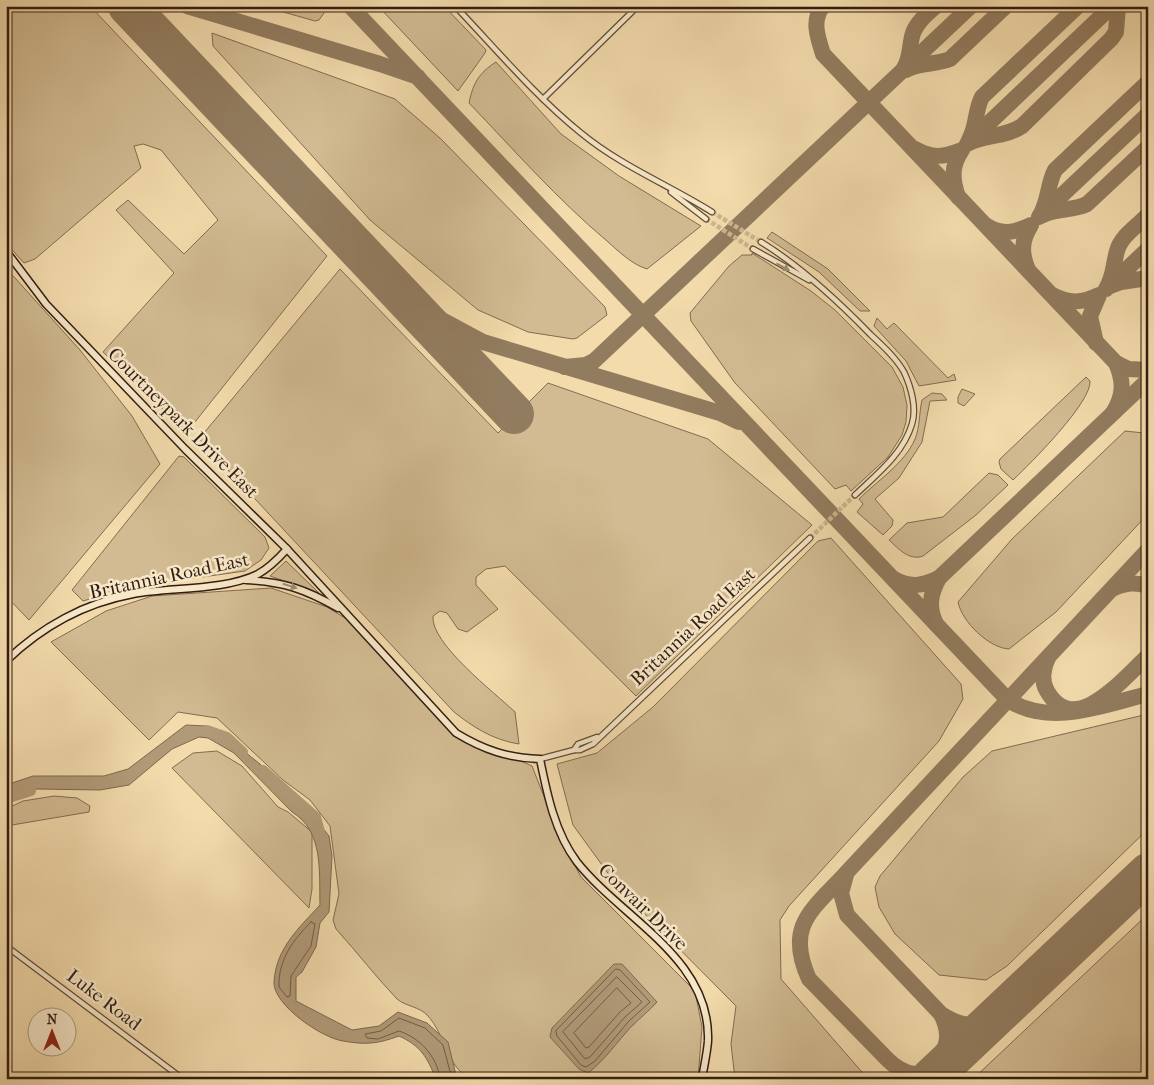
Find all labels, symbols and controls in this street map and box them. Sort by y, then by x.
one-way arrow [776,262,790,271]
street label: Courtneypark Drive East [103,343,263,503]
street label: Britannia Road East [87,548,251,604]
street label: Britannia Road East [626,563,760,690]
one-way arrow [283,582,298,590]
street label: Convair Drive [594,859,692,955]
street label: Luke Road [62,965,146,1035]
north arrow [28,1008,78,1058]
text: N [47,1011,58,1028]

